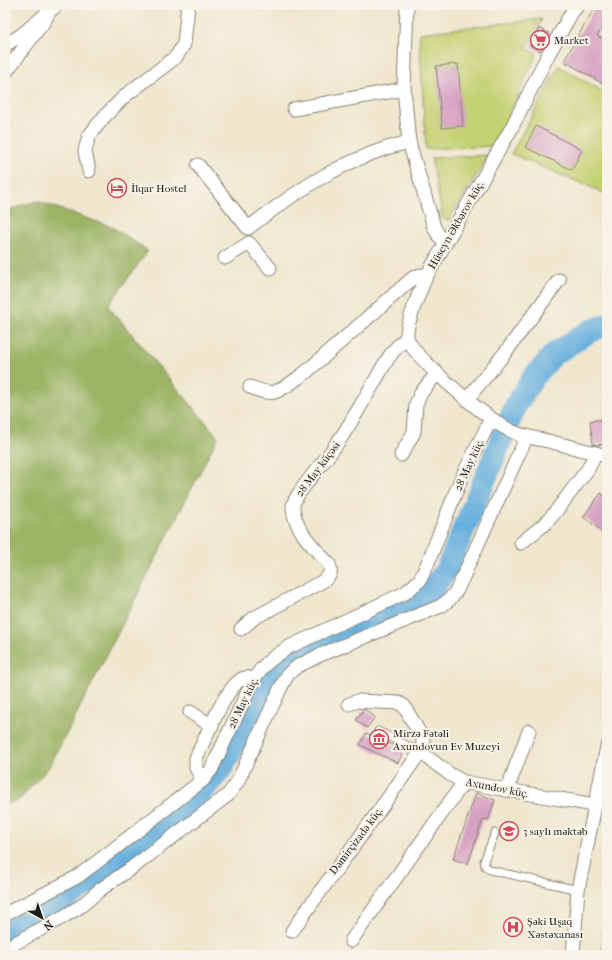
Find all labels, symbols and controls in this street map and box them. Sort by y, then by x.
supermarket icon: Market [529,29,551,51]
place label: Market [554,34,589,47]
hotel icon: İlqar Hostel [106,177,128,199]
street label: Hüseyn Əkbərov küç. [425,179,487,271]
place label: İlqar Hostel [131,182,187,195]
street label: 28 May küç. [451,437,487,493]
street label: 28 May küçəsi [293,438,343,499]
street label: 28 May küç. [225,675,261,731]
place label: Mirzə Fətəli Axundovun Ev Muzeyi [392,727,501,753]
museum icon: Mirzə Fətəli Axundovun Ev Muzeyi [368,728,390,750]
street label: Axundov küç. [464,775,529,800]
street label: Dəmirçizadə küç. [327,805,385,877]
school or university icon: 3 saylı məktəb [498,820,520,842]
place label: 3 saylı məktəb [523,825,588,838]
north arrow [22,898,62,938]
place label: Şəki Uşaq Xəstəxanası [527,915,584,941]
hospital icon: Şəki Uşaq Xəstəxanası [502,916,524,938]
text: N [40,918,55,933]

